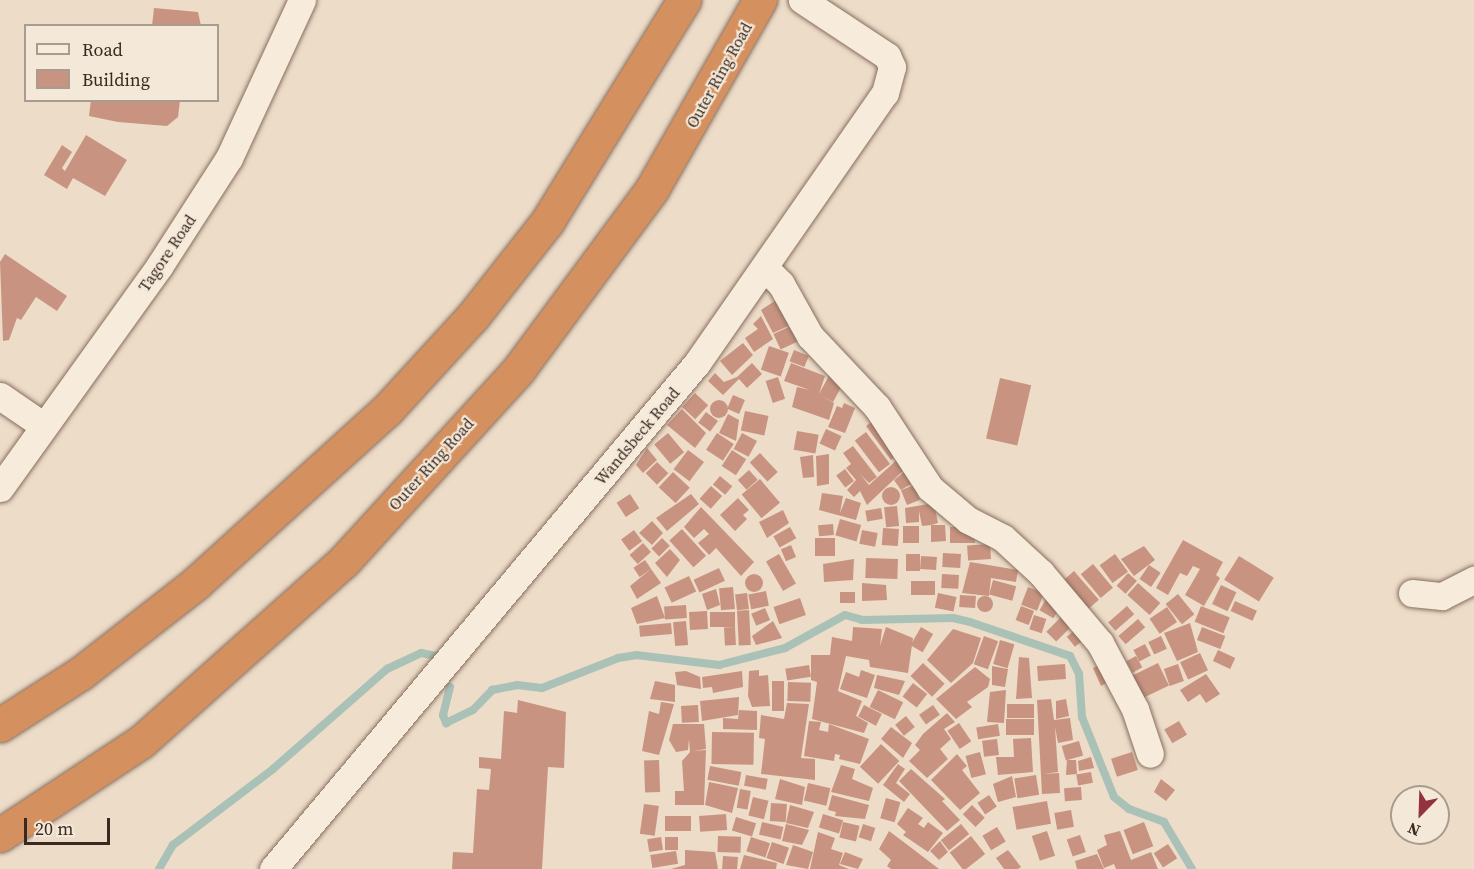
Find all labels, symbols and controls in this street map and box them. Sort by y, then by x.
street label: Outer Ring Road [682,19,756,131]
legend [24,24,219,102]
text: Road [82,37,123,62]
text: Building [82,67,150,92]
street label: Tagore Road [134,211,200,295]
street label: Wandsbeck Road [591,383,683,489]
street label: Outer Ring Road [385,414,477,514]
north arrow [1390,785,1450,845]
scale bar [27,806,112,844]
text: 20 m [35,816,73,841]
text: N [1404,817,1423,842]

